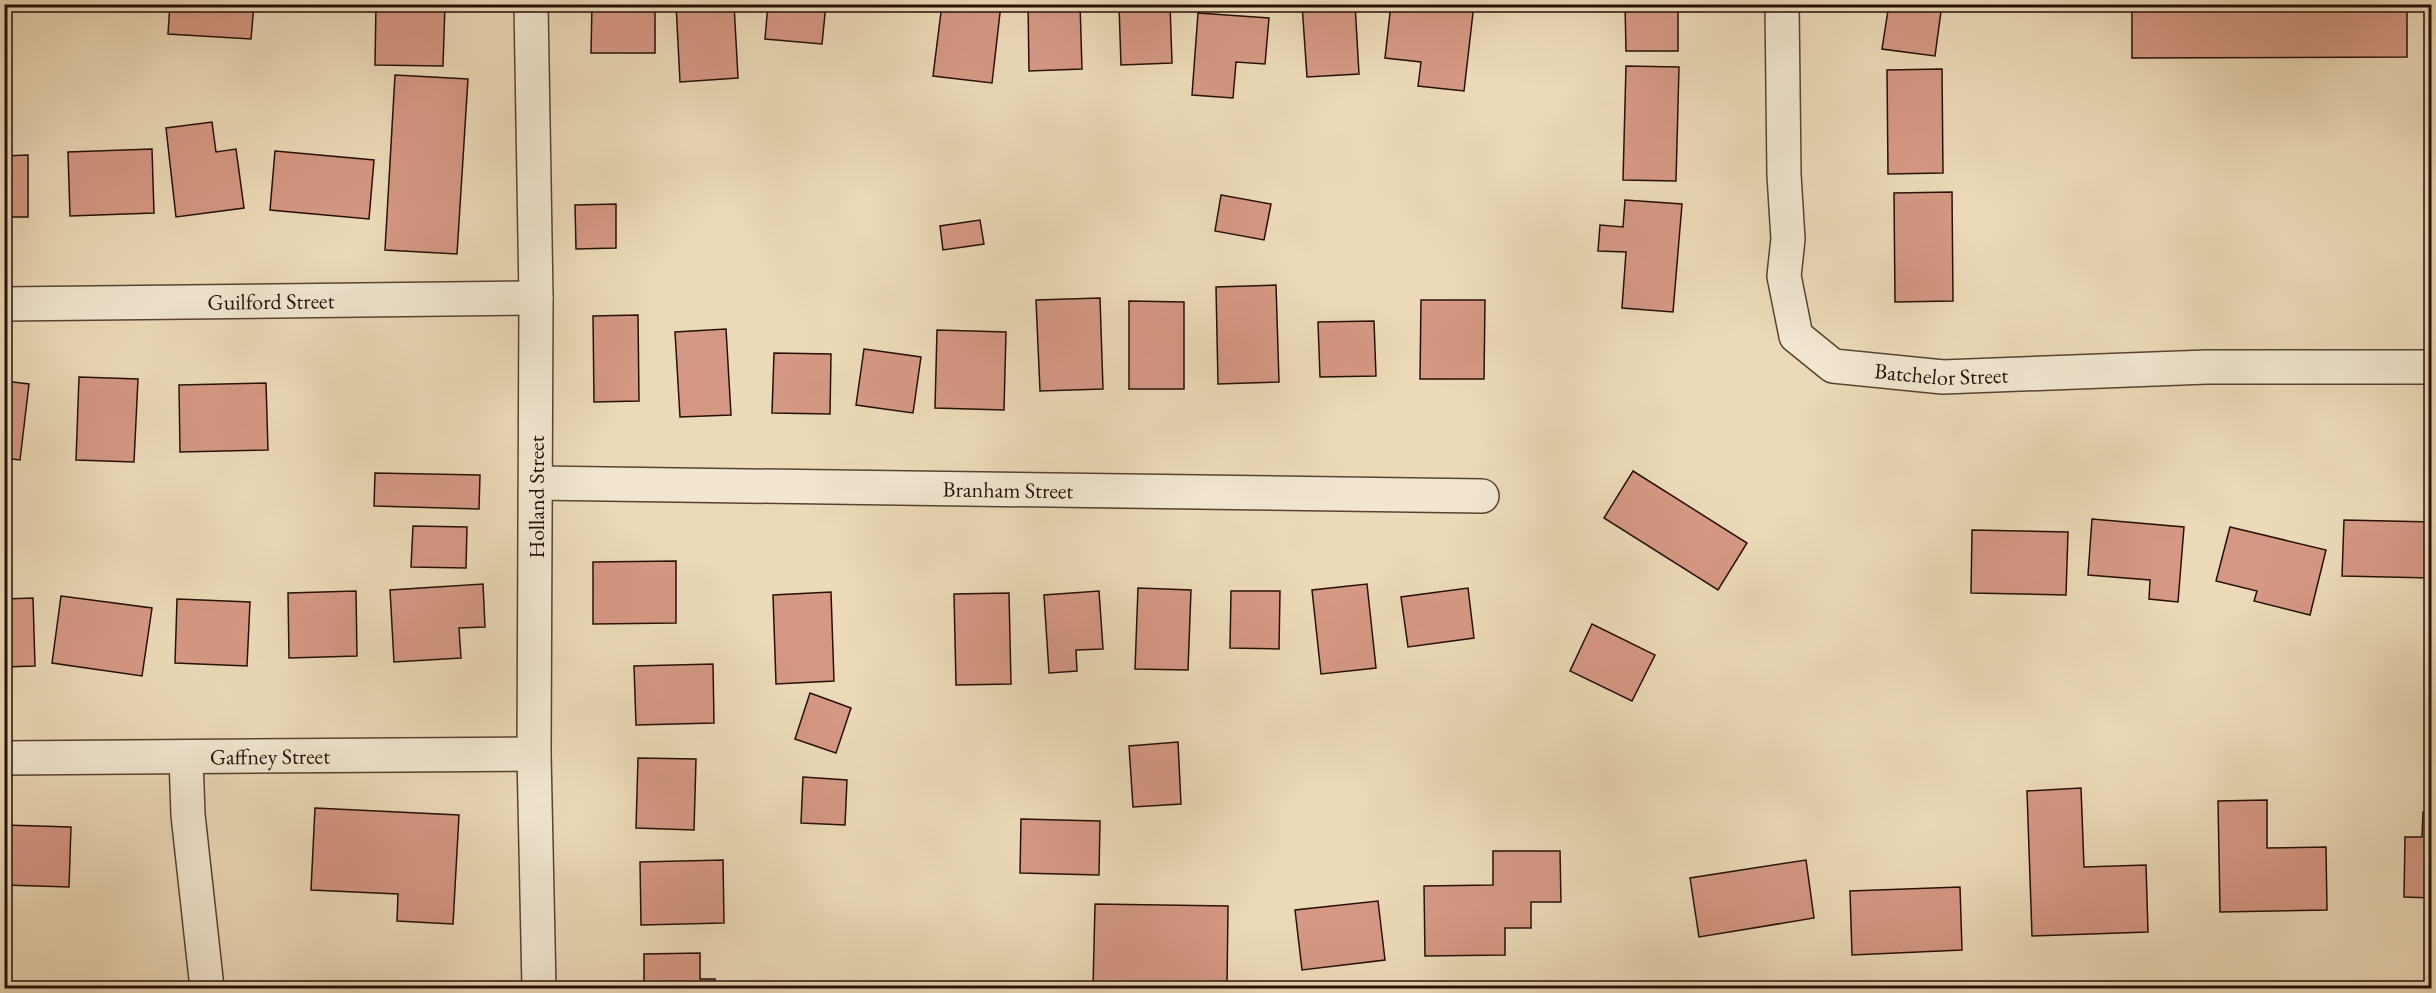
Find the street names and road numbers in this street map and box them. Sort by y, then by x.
street label: Guilford Street [207,286,335,317]
street label: Batchelor Street [1873,356,2009,392]
street label: Holland Street [522,435,551,559]
street label: Branham Street [942,475,1074,505]
street label: Gaffney Street [210,742,330,771]

